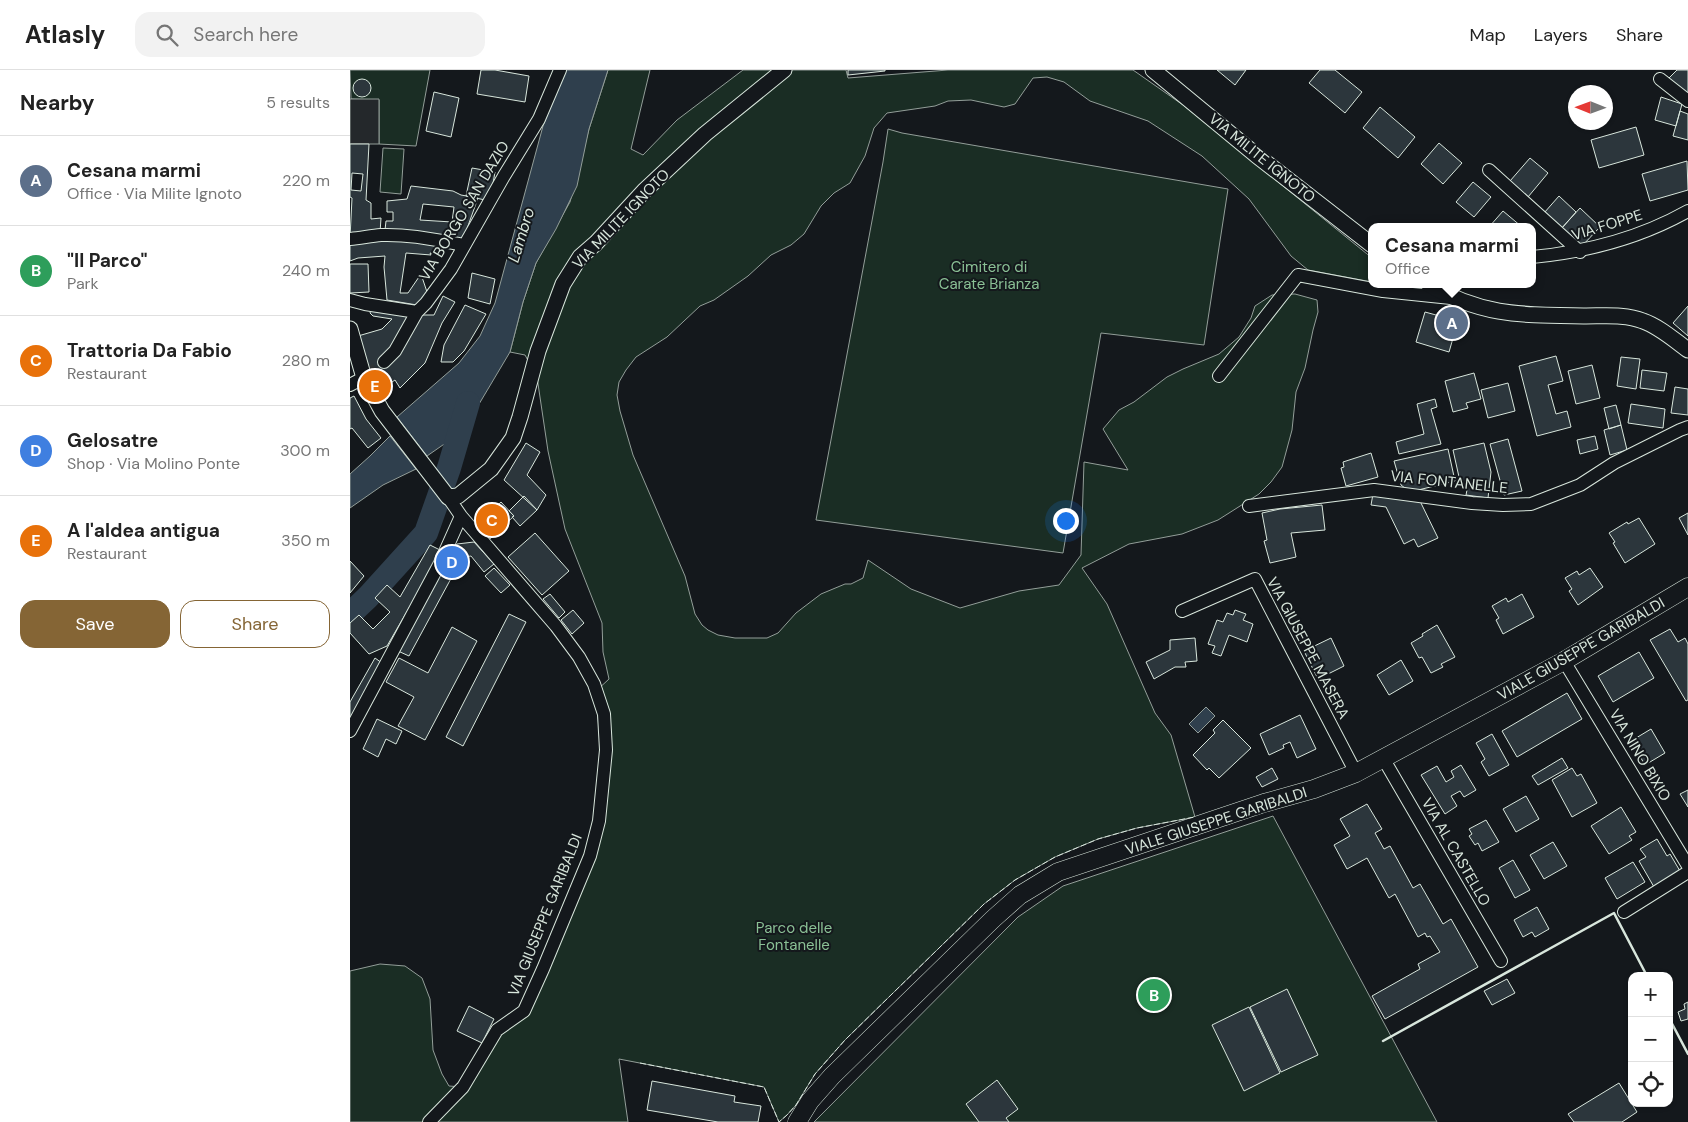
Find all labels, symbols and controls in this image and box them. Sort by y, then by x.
search box [135,12,485,57]
text: Atlasly [25,19,105,50]
icon: search [153,21,181,49]
text: Search here [193,22,298,47]
text: Map [1470,23,1506,47]
text: Layers [1534,23,1588,47]
text: Share [1616,23,1663,47]
north arrow [1568,85,1613,130]
text: Nearby [20,89,94,117]
text: 5 results [266,92,330,113]
street label: VIA MILITE IGNOTO [1205,109,1319,207]
street label: VIA BORGO SAN DAZIO [414,137,514,285]
text: Cesana marmi [67,158,201,183]
street label: VIA MILITE IGNOTO [568,165,674,273]
text: A [30,170,42,191]
text: 220 m [282,170,330,191]
text: Office · Via Milite Ignoto [67,183,242,204]
water label: Lambro [503,205,539,265]
street label: VIA FOPPE [1569,205,1645,245]
popup [1368,223,1536,288]
text: Cesana marmi [1385,233,1519,258]
text: "Il Parco" [67,248,148,273]
park label: Cimitero di Carate Brianza [939,257,1039,294]
text: Office [1385,258,1430,279]
text: B [31,260,41,281]
text: 240 m [282,260,330,281]
text: Park [67,273,99,294]
pin: A [1436,304,1468,342]
text: Trattoria Da Fabio [67,338,232,363]
text: C [30,350,42,371]
text: 280 m [282,350,330,371]
text: Restaurant [67,363,147,384]
pin: E [359,367,391,405]
text: Gelosatre [67,428,158,453]
text: D [30,440,42,461]
text: 300 m [280,440,330,461]
text: Shop · Via Molino Ponte [67,453,240,474]
street label: VIA FONTANELLE [1389,466,1509,498]
pin: C [476,501,508,539]
your location [1053,508,1079,534]
text: A l'aldea antigua [67,518,220,543]
text: E [31,530,41,551]
text: 350 m [281,530,330,551]
text: Restaurant [67,543,147,564]
pin: D [436,543,468,581]
street label: VIA GIUSEPPE MASERA [1262,574,1354,722]
street label: VIALE GIUSEPPE GARIBALDI [1494,593,1668,705]
button: Save [20,600,170,648]
button: Share [180,600,330,648]
street label: VIA NINO BIXIO [1605,705,1675,805]
street label: VIALE GIUSEPPE GARIBALDI [1123,782,1309,860]
street label: VIA AL CASTELLO [1417,794,1495,910]
street label: VIA GIUSEPPE GARIBALDI [503,831,587,999]
park label: Parco delle Fontanelle [756,918,832,955]
map controls [1628,972,1673,1107]
button: + [1628,972,1673,1017]
pin: B [1138,976,1170,1014]
button: − [1628,1017,1673,1062]
button: locate [1628,1062,1673,1107]

